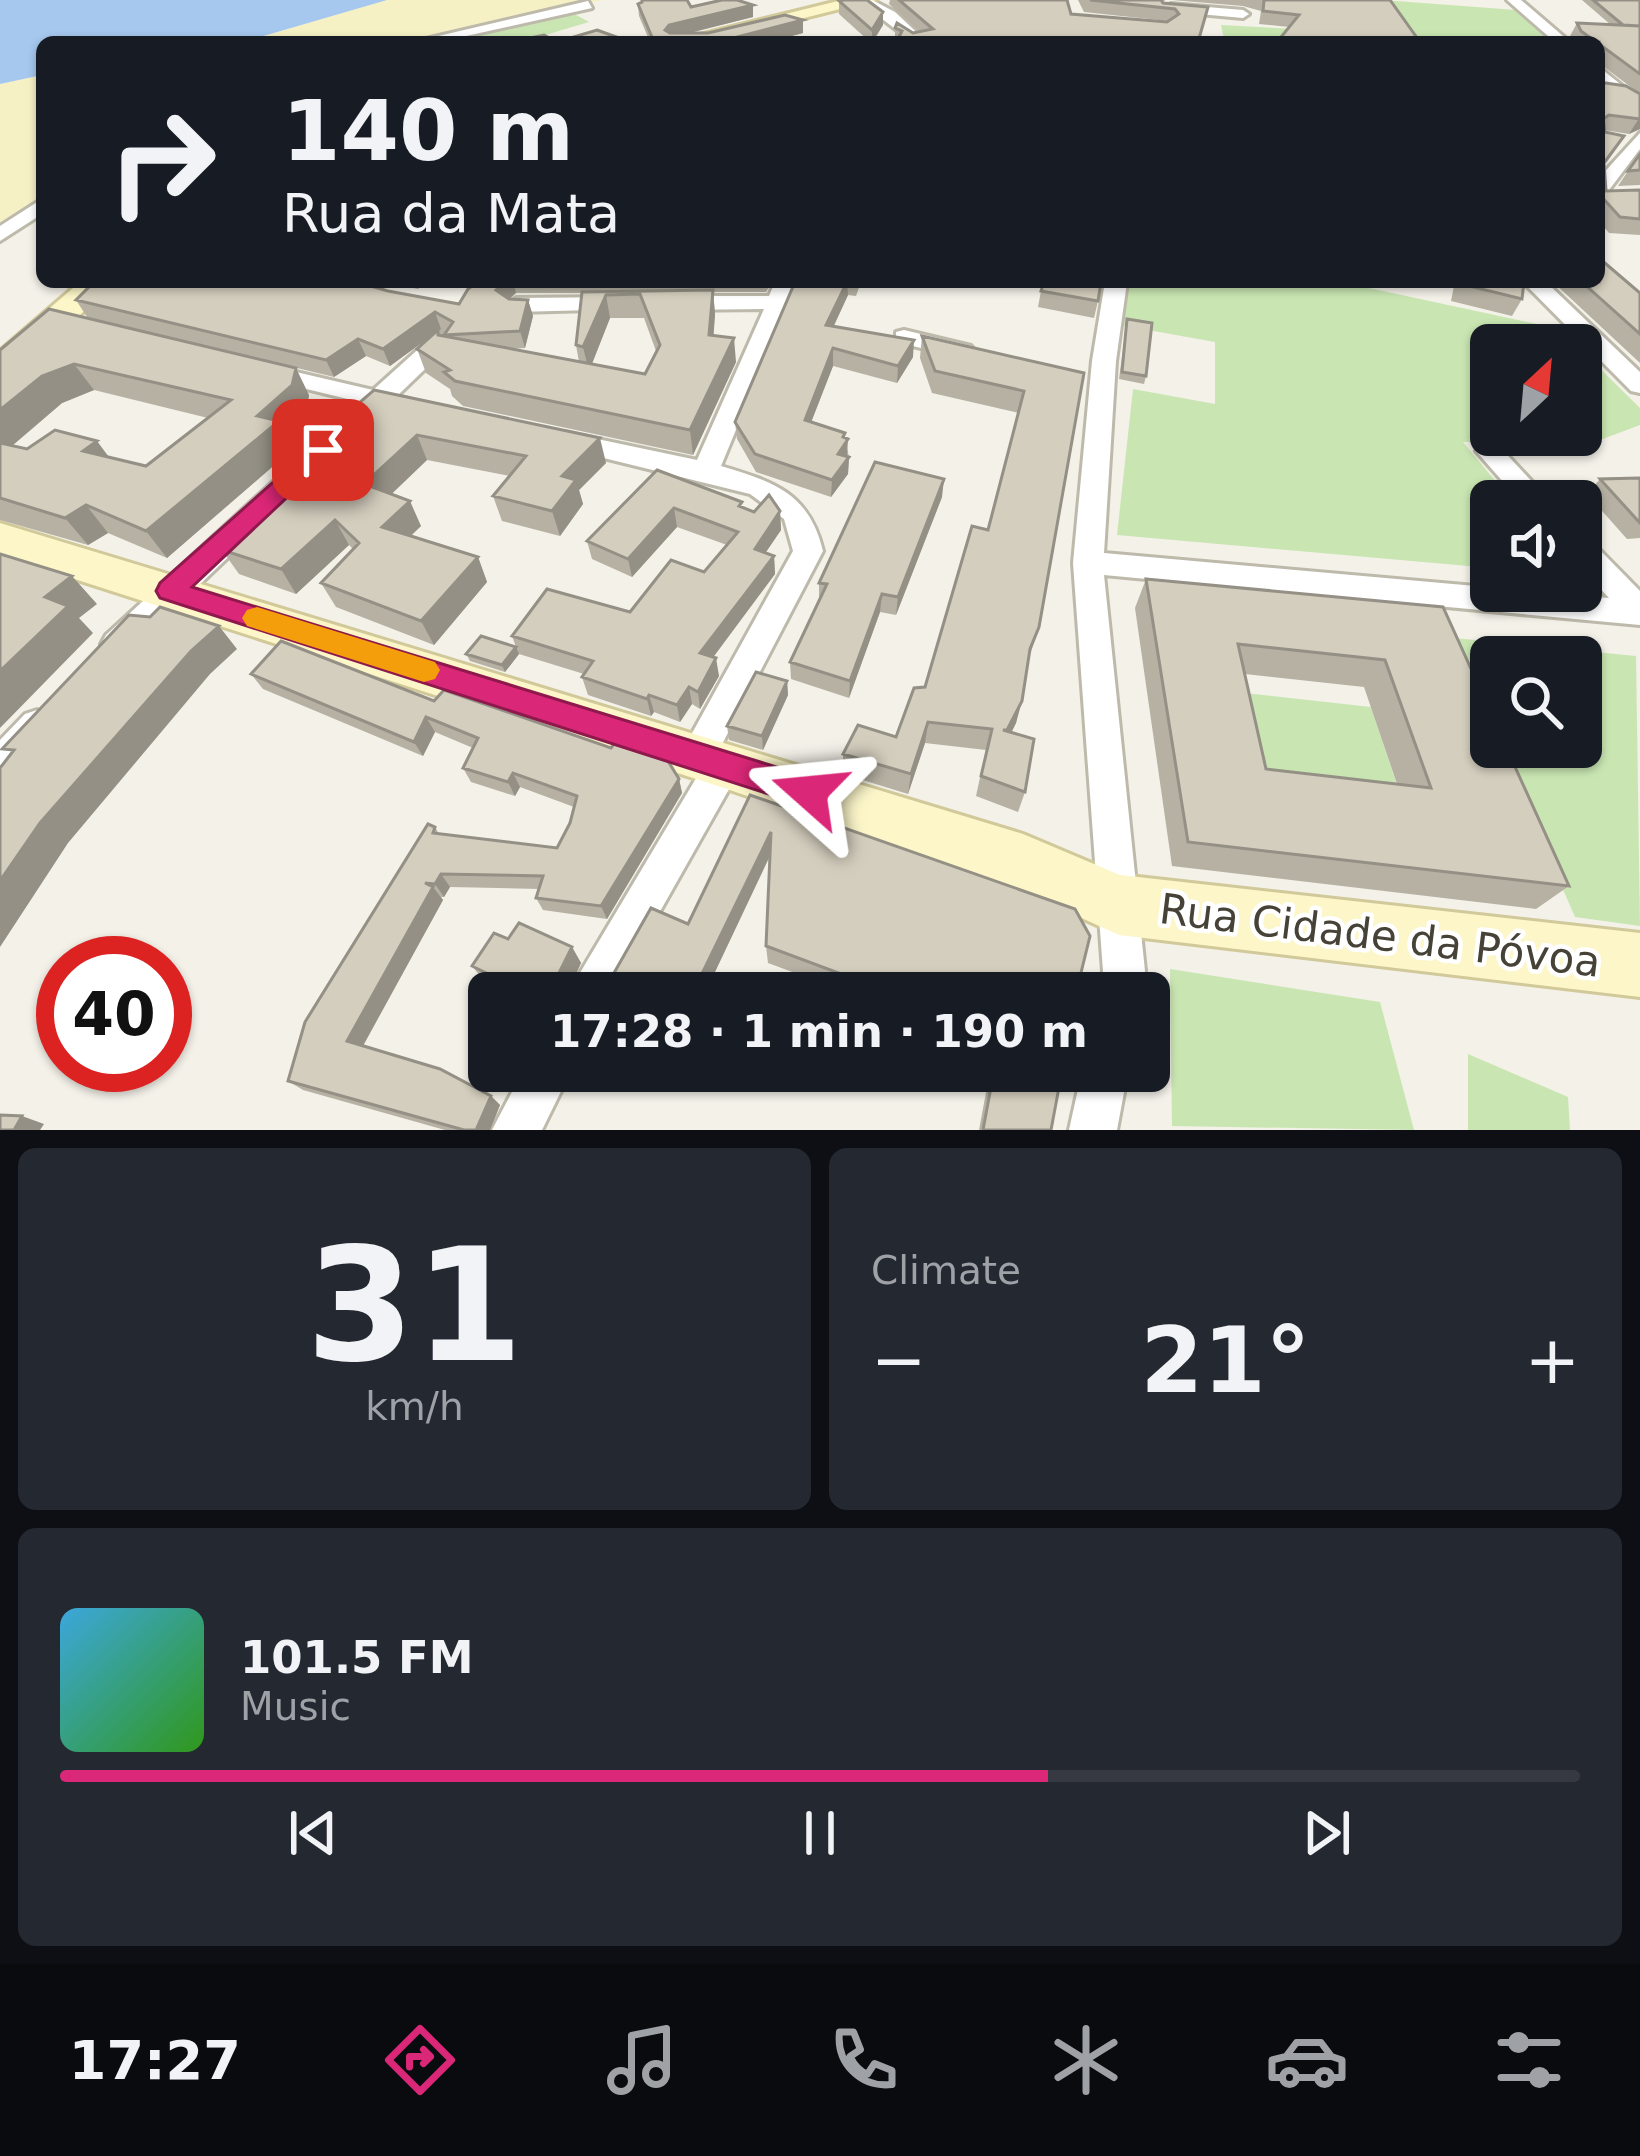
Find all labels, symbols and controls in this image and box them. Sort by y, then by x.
text: 140 m [282,82,574,180]
icon: right [84,84,240,240]
text: Rua da Mata [282,182,620,245]
north arrow [1470,324,1602,456]
map controls [1470,324,1602,768]
pin [272,399,374,501]
icon: arrive [290,417,356,483]
button: sound [1470,480,1602,612]
button: search [1470,636,1602,768]
position arrow [746,729,872,855]
street label: Rua Cidade da Póvoa [1157,884,1603,987]
speed limit sign: 40 [36,936,192,1092]
text: 17:28 · 1 min · 190 m [550,1005,1088,1058]
text: 31 [306,1215,523,1397]
text: Climate [871,1248,1021,1293]
text: 21° [1140,1308,1311,1413]
text: − [871,1322,926,1399]
text: + [1525,1322,1580,1399]
text: km/h [365,1384,464,1429]
text: 101.5 FM [240,1631,474,1684]
text: Music [240,1684,351,1729]
icon: previous [280,1800,346,1866]
icon: pause [787,1800,853,1866]
icon: next [1294,1800,1360,1866]
icon: directions [378,2018,462,2102]
icon: music [600,2018,684,2102]
icon: phone [822,2018,906,2102]
icon: climate [1044,2018,1128,2102]
icon: car [1265,2018,1349,2102]
icon: filters [1487,2018,1571,2102]
text: 17:27 [69,2029,241,2092]

